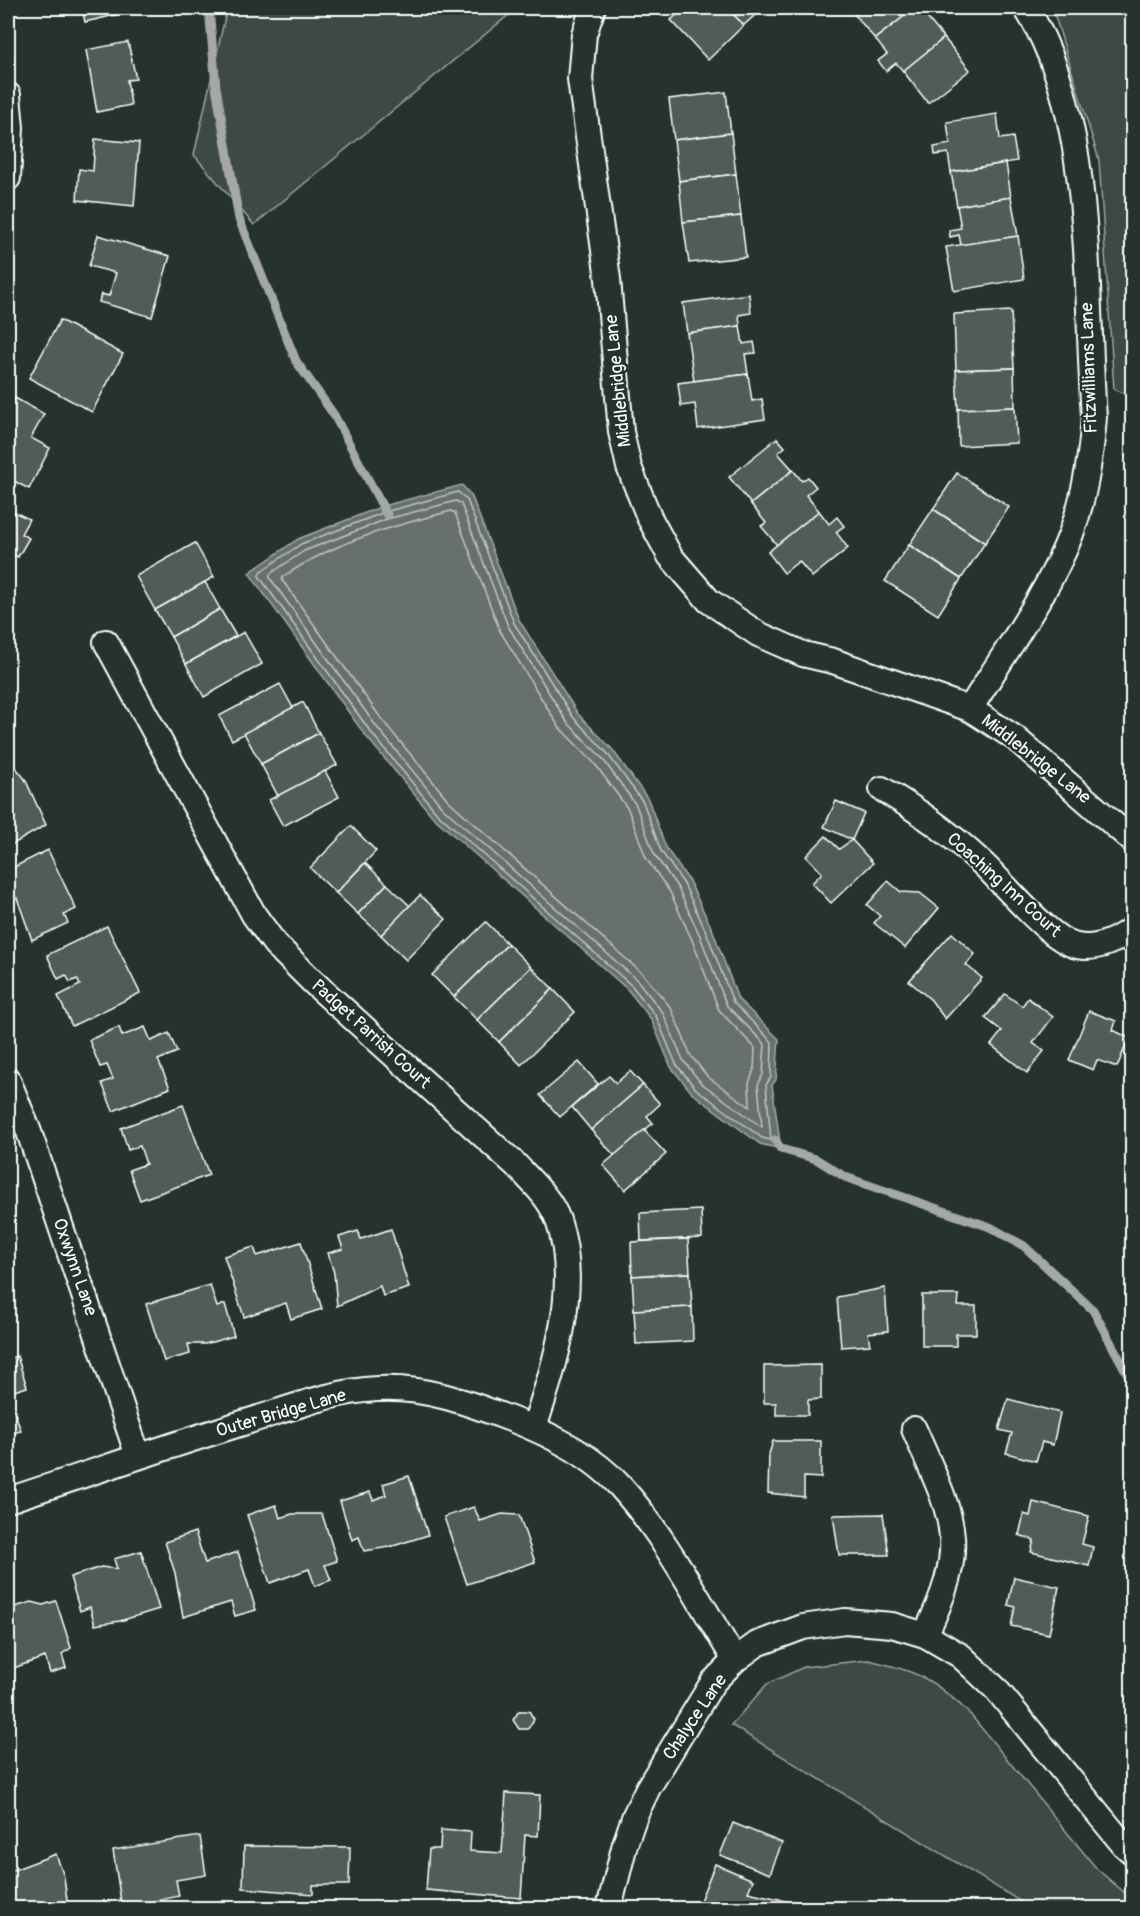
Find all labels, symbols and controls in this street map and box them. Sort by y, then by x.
street label: Fitzwilliams Lane [1075,302,1103,434]
street label: Middlebridge Lane [600,314,636,448]
street label: Middlebridge Lane [977,709,1096,809]
street label: Coaching Inn Court [942,828,1066,943]
street label: Padget Parrish Court [306,974,436,1094]
street label: Oxwynn Lane [48,1215,102,1319]
street label: Outer Bridge Lane [213,1383,349,1443]
street label: Chalyce Lane [658,1669,732,1764]

